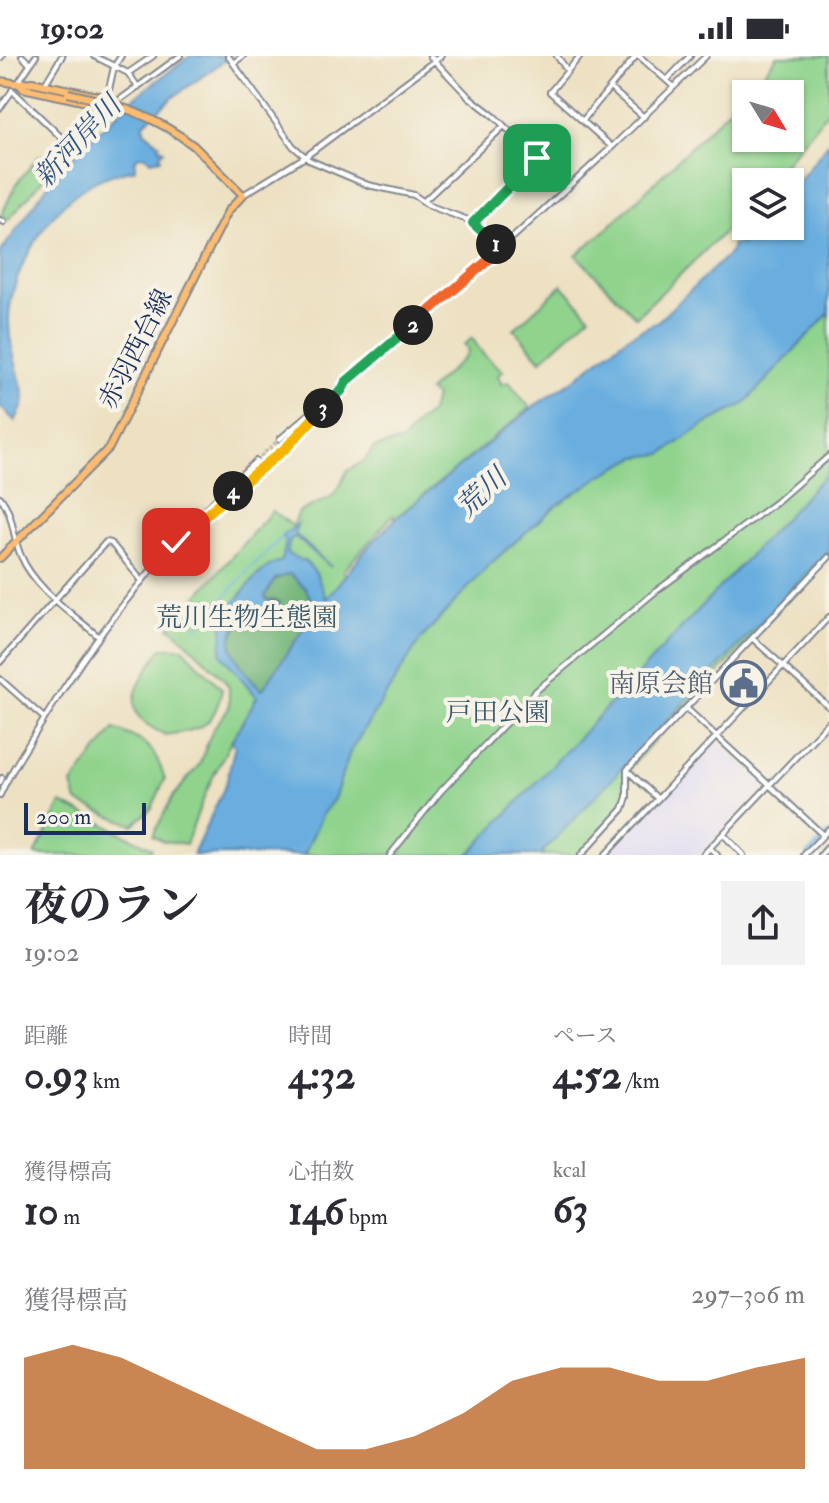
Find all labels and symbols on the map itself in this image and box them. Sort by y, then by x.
north arrow [732,80,804,152]
water label: 新河岸川 [27,87,131,195]
pin [503,124,571,192]
pin: 1 [476,224,516,264]
street label: 赤羽西台線 [92,284,180,414]
pin: 2 [393,305,433,345]
pin: 3 [303,388,343,428]
water label: 荒川 [450,459,517,525]
pin: 4 [213,471,253,511]
pin [142,508,210,576]
park label: 荒川生物生態園 [156,602,338,634]
public building icon: 南原会館 [720,660,768,708]
place label: 南原会館 [609,668,713,700]
park label: 戸田公園 [446,697,550,729]
scale bar [24,799,146,835]

